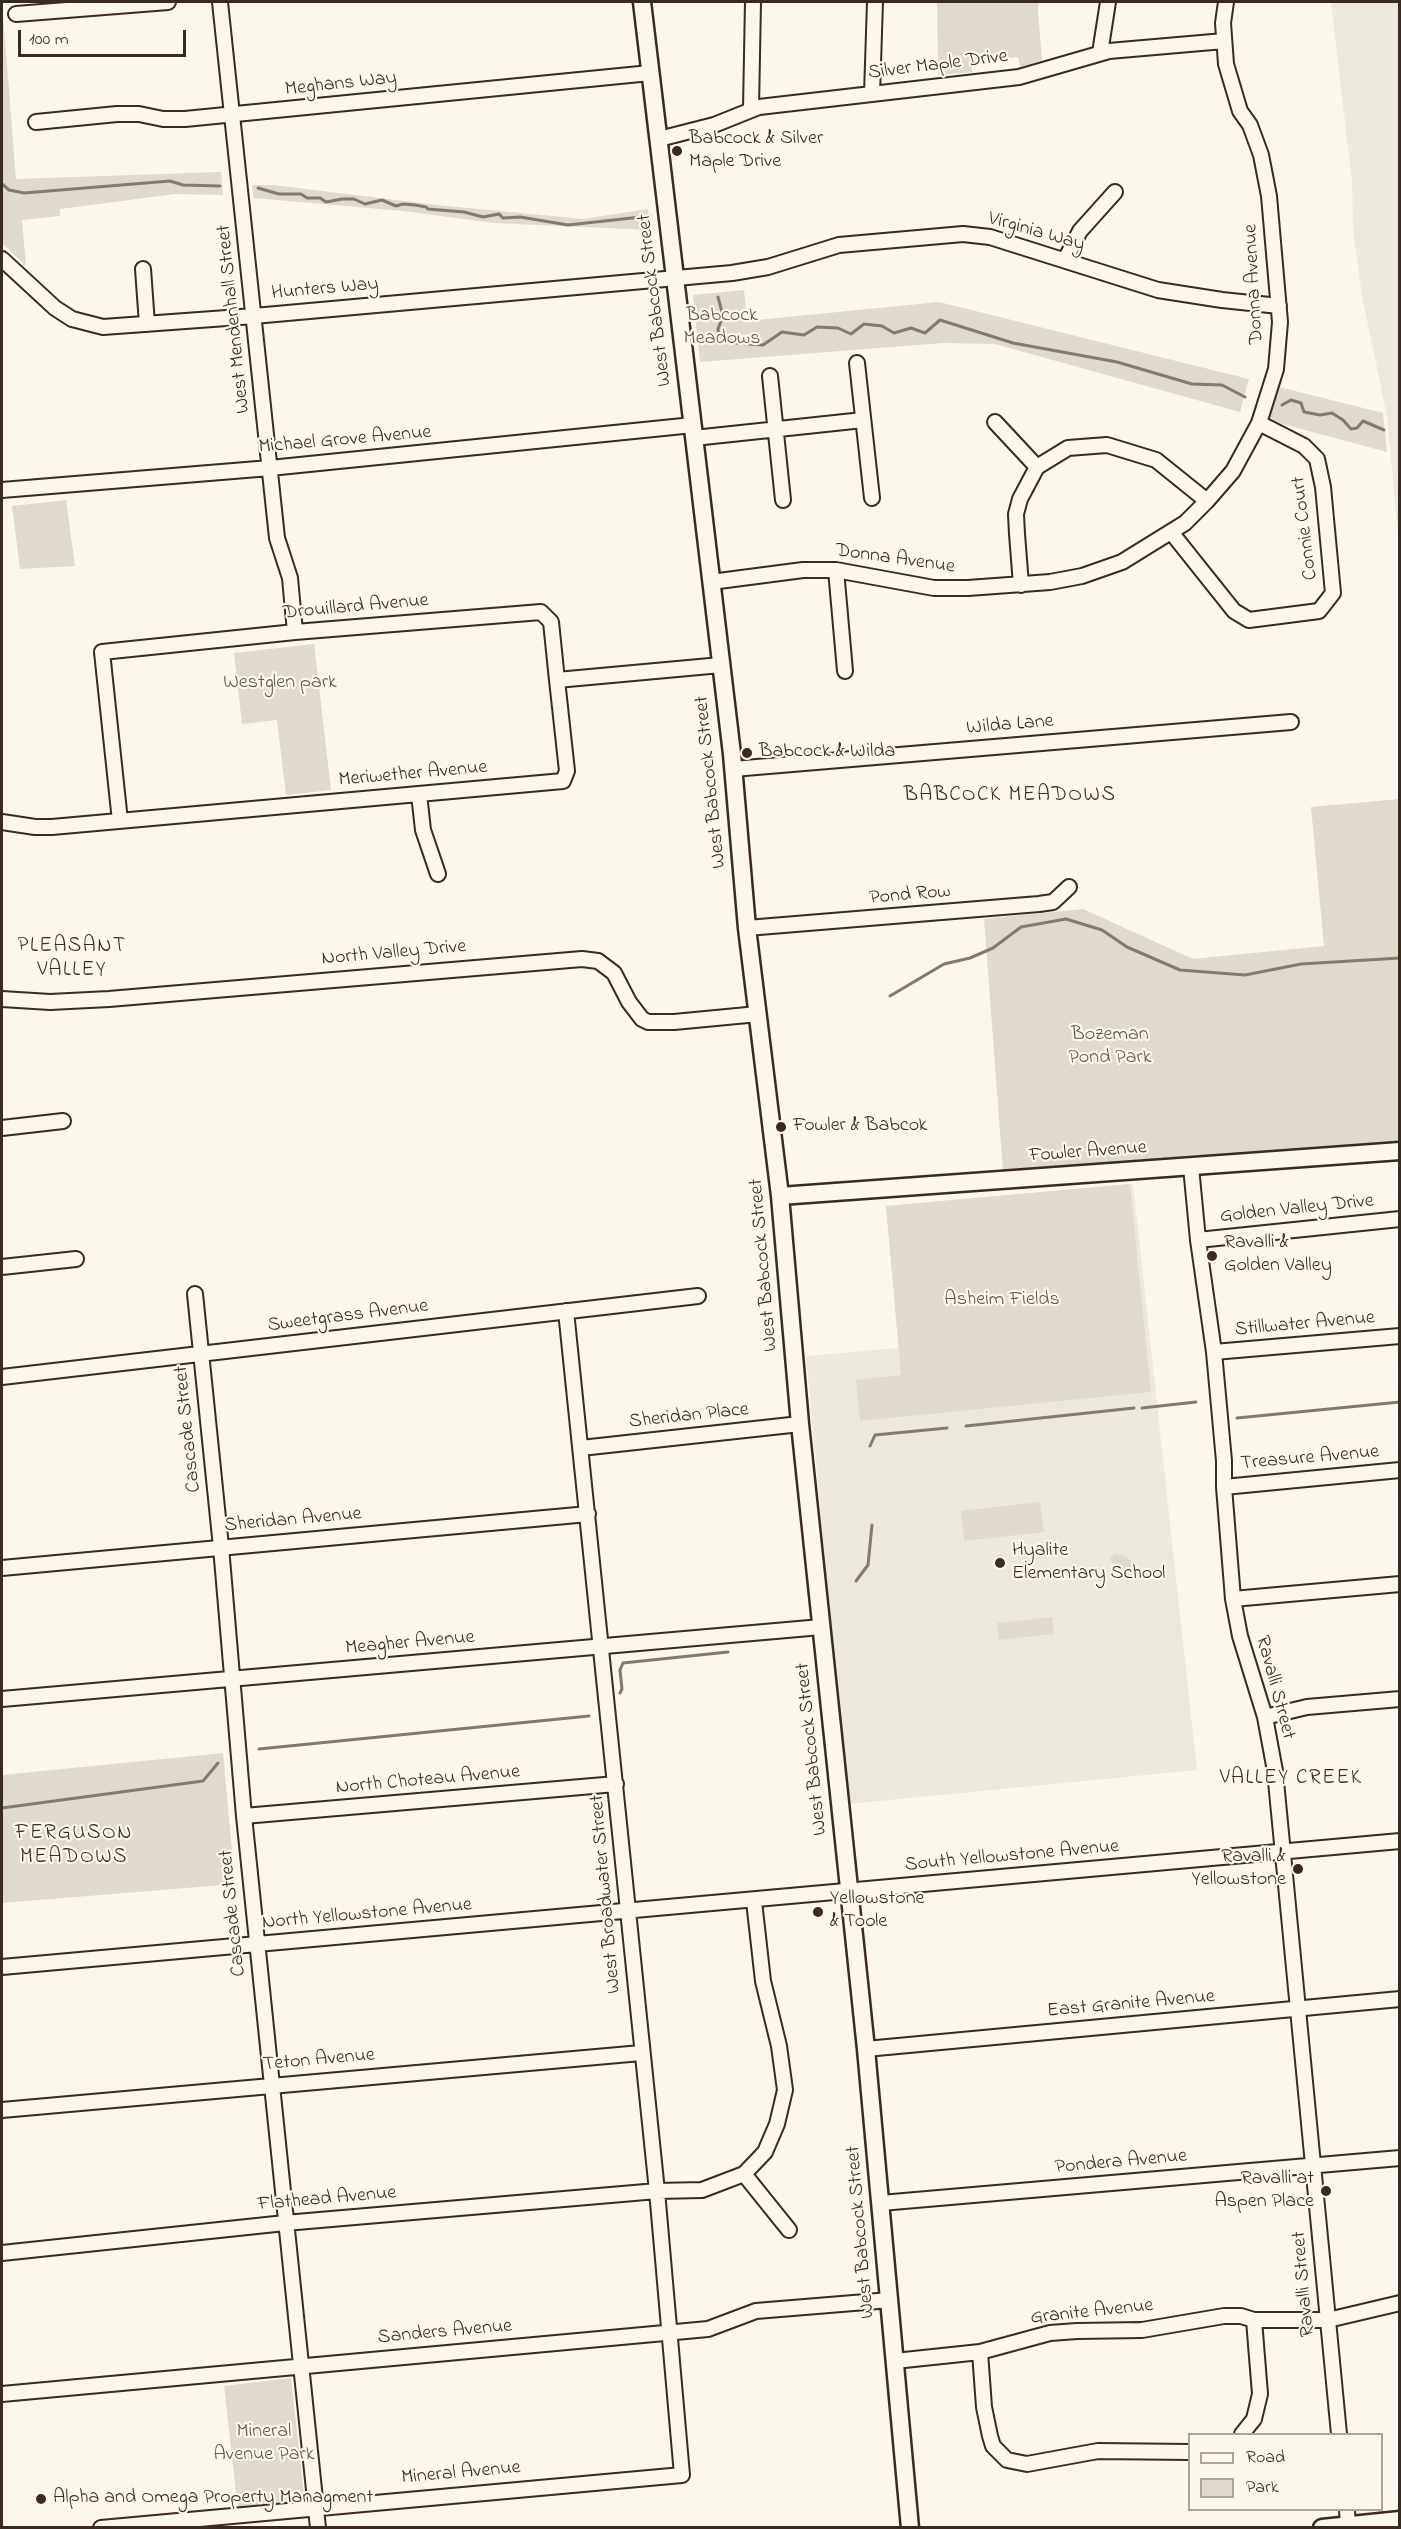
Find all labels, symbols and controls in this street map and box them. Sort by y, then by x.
scale bar [21,18,189,56]
text: 100 m [29,27,69,53]
street label: Silver Maple Drive [867,46,1009,86]
street label: Meghans Way [284,67,398,103]
place label: Babcock & Silver Maple Drive [689,128,823,175]
marker: Babcock & Silver Maple Drive [670,144,684,158]
street label: Virginia Way [985,208,1087,258]
street label: West Babcock Street [634,212,678,388]
street label: West Mendenhall Street [213,223,257,415]
street label: Donna Avenue [1240,223,1270,345]
street label: Hunters Way [270,273,380,307]
park label: Babcock Meadows [684,305,760,352]
street label: Michael Grove Avenue [258,421,432,461]
street label: Connie Court [1288,475,1324,581]
street label: Donna Avenue [834,540,956,580]
street label: Drouillard Avenue [282,590,430,626]
park label: Westglen park [223,672,337,696]
street label: West Babcock Street [691,694,733,870]
street label: Wilda Lane [965,710,1055,742]
place label: Babcock & Wilda [759,741,895,765]
marker: Babcock & Wilda [740,746,754,760]
street label: Meriwether Avenue [338,757,488,793]
district label: BABCOCK MEADOWS [904,784,1116,810]
street label: Pond Row [868,880,952,912]
district label: PLEASANT VALLEY [18,935,126,985]
street label: North Valley Drive [321,936,467,972]
park label: Bozeman Pond Park [1068,1024,1152,1071]
place label: Fowler & Babcok [793,1115,927,1139]
marker: Fowler & Babcok [774,1120,788,1134]
street label: Fowler Avenue [1029,1137,1147,1169]
street label: West Babcock Street [745,1178,785,1352]
street label: Golden Valley Drive [1219,1190,1375,1230]
place label: Ravalli & Golden Valley [1224,1232,1332,1279]
marker: Ravalli & Golden Valley [1205,1249,1219,1263]
park label: Asheim Fields [944,1289,1060,1313]
street label: Sweetgrass Avenue [266,1295,430,1339]
street label: Stillwater Avenue [1234,1307,1376,1343]
street label: Cascade Street [170,1364,208,1494]
street label: Sheridan Place [628,1399,750,1435]
street label: Treasure Avenue [1240,1441,1380,1477]
street label: Sheridan Avenue [223,1503,363,1539]
place label: Hyalite Elementary School [1012,1540,1165,1587]
marker: Hyalite Elementary School [993,1556,1007,1570]
street label: Meagher Avenue [344,1626,476,1662]
street label: Ravalli Street [1249,1634,1299,1742]
street label: West Babcock Street [792,1661,834,1837]
street label: North Choteau Avenue [335,1761,521,1801]
district label: VALLEY CREEK [1220,1767,1362,1793]
street label: West Broadwater Street [586,1794,628,1994]
district label: FERGUSON MEADOWS [15,1822,133,1872]
street label: South Yellowstone Avenue [904,1836,1120,1878]
place label: Ravalli & Yellowstone [1192,1846,1286,1893]
street label: Cascade Street [215,1848,253,1978]
marker: Ravalli & Yellowstone [1291,1862,1305,1876]
place label: Yellowstone & Toole [830,1888,924,1935]
street label: North Yellowstone Avenue [261,1894,473,1936]
marker: Yellowstone & Toole [811,1905,825,1919]
street label: East Granite Avenue [1046,1986,1216,2024]
street label: Teton Avenue [262,2044,376,2078]
street label: West Babcock Street [842,2145,882,2319]
street label: Pondera Avenue [1054,2145,1188,2181]
place label: Ravalli at Aspen Place [1214,2168,1314,2215]
street label: Flathead Avenue [257,2182,397,2218]
marker: Ravalli at Aspen Place [1319,2184,1333,2198]
street label: Ravalli Street [1288,2230,1322,2338]
street label: Granite Avenue [1029,2295,1155,2331]
street label: Sanders Avenue [377,2315,513,2351]
park label: Mineral Avenue Park [214,2421,314,2468]
legend [1188,2433,1383,2511]
text: Road [1246,2445,1285,2471]
street label: Mineral Avenue [400,2457,522,2491]
text: Park [1246,2475,1279,2501]
place label: Alpha and Omega Property Managment [53,2487,373,2511]
marker: Alpha and Omega Property Managment [34,2492,48,2506]

